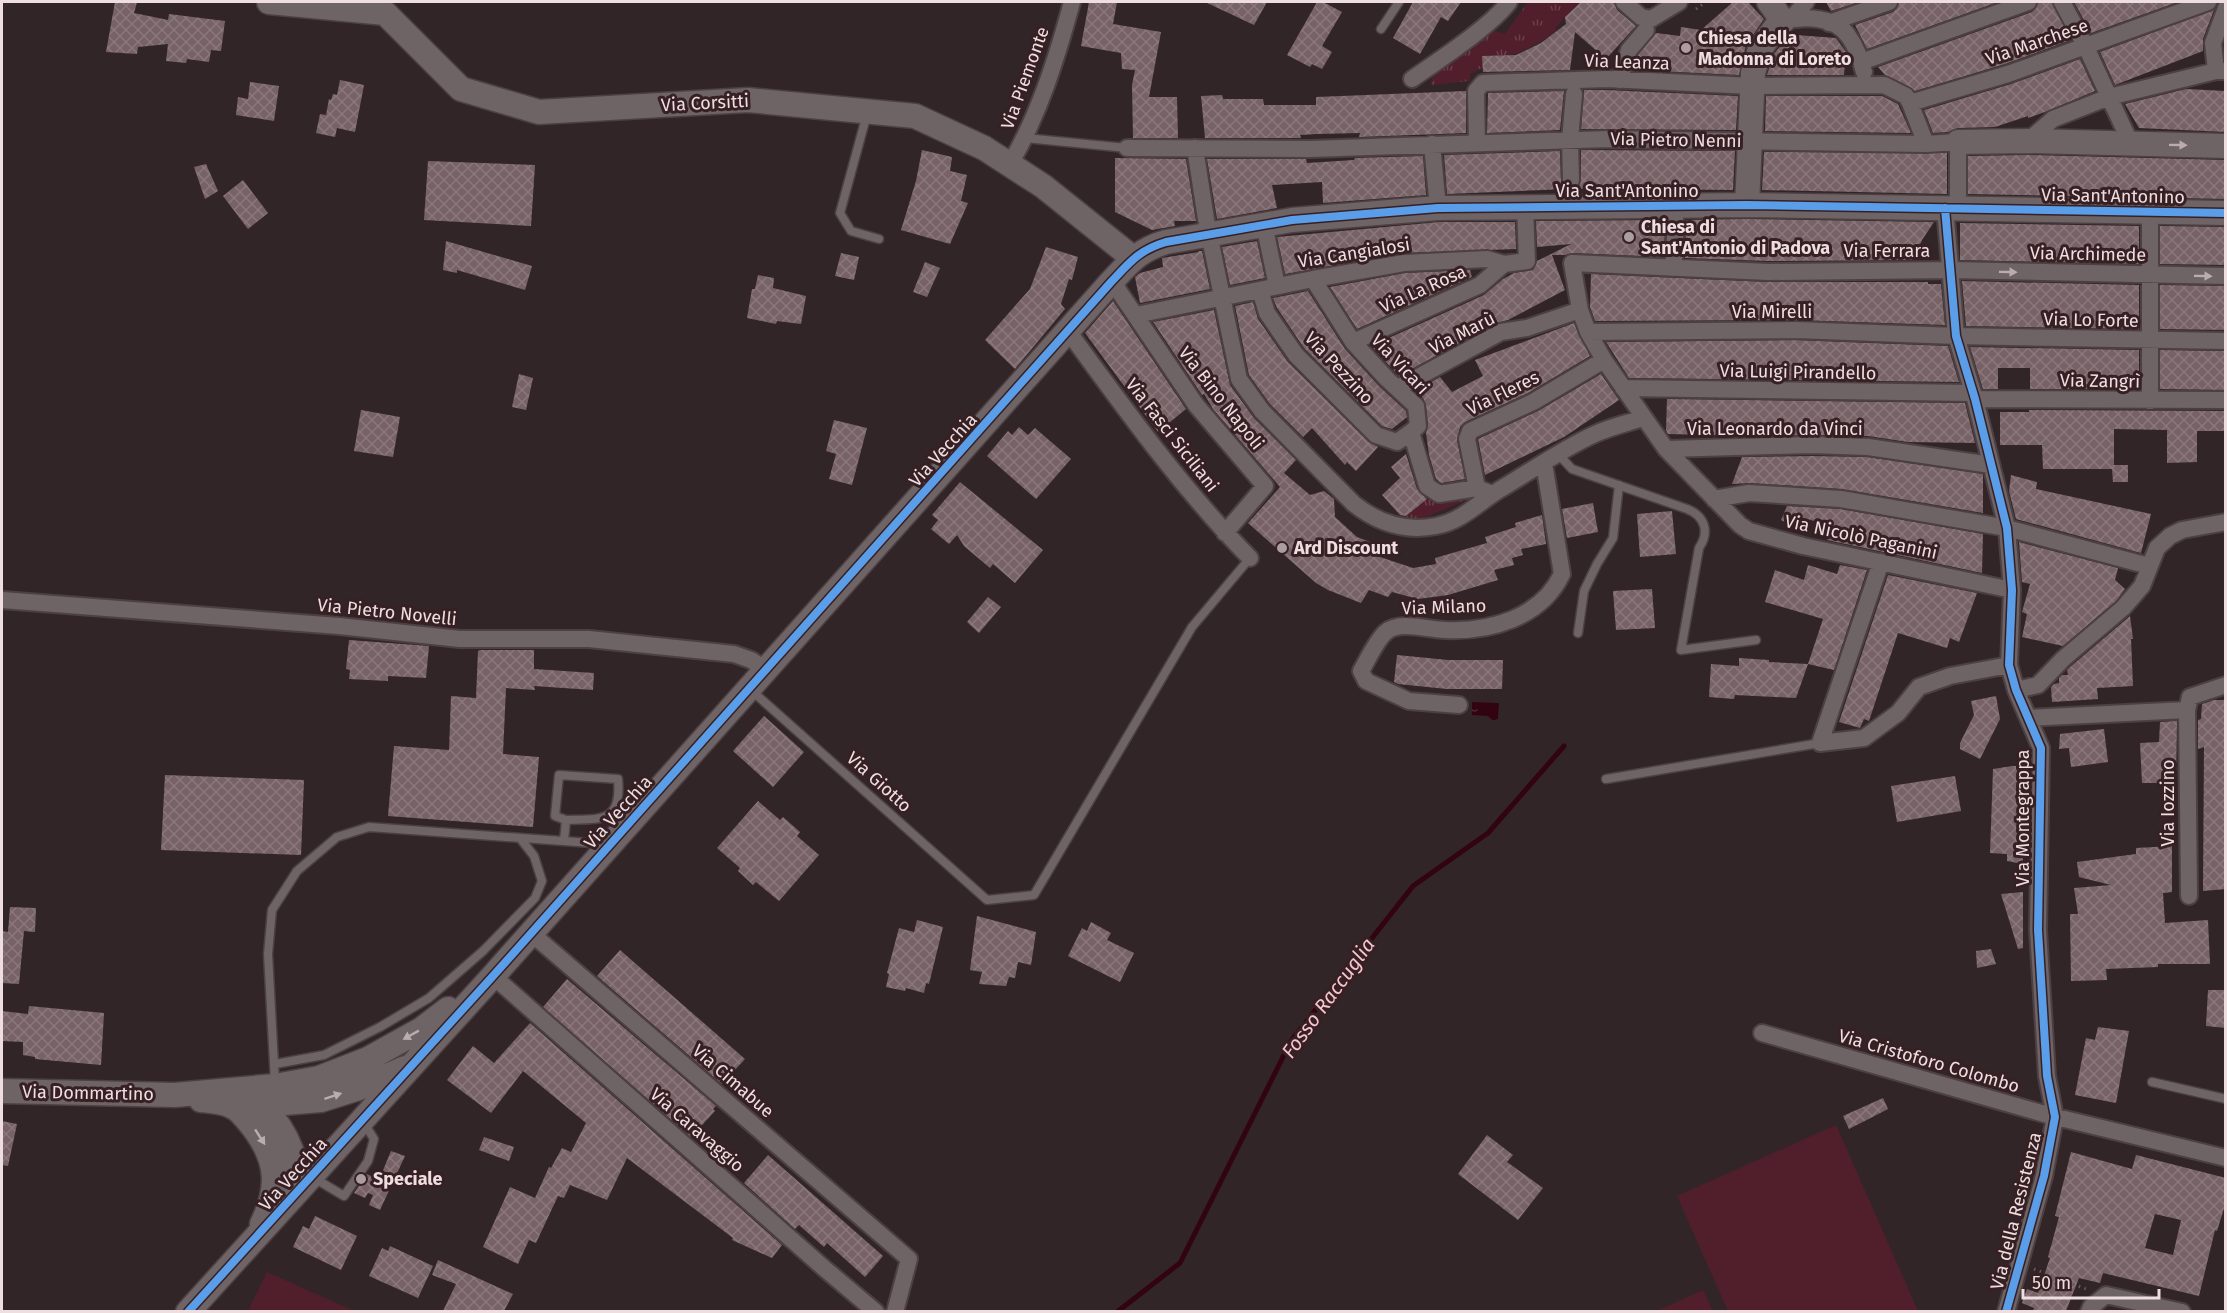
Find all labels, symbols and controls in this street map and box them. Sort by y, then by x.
street label: Via Marchese [1983,14,2091,70]
street label: Via Piemonte [996,24,1054,132]
place label: Chiesa della Madonna di Loreto [1698,27,1851,70]
marker: Chiesa della Madonna di Loreto [1679,41,1693,55]
street label: Via Leanza [1584,50,1670,74]
street label: Via Corsitti [660,90,750,116]
street label: Via Pietro Nenni [1610,128,1742,152]
one-way arrow [2169,140,2188,149]
street label: Via Sant'Antonino [1555,180,1699,202]
street label: Via Sant'Antonino [2041,184,2185,208]
place label: Chiesa di Sant'Antonio di Padova [1641,216,1830,259]
marker: Chiesa di Sant'Antonio di Padova [1622,230,1636,244]
street label: Via Cangialosi [1296,233,1412,273]
street label: Via Ferrara [1844,240,1930,262]
street label: Via Archimede [2030,242,2146,266]
street label: Via La Rosa [1376,260,1470,318]
one-way arrow [1999,267,2018,276]
one-way arrow [2194,271,2213,280]
street label: Via Mirelli [1732,301,1812,323]
street label: Via Marù [1425,307,1499,359]
street label: Via Lo Forte [2043,308,2139,332]
street label: Via Pezzino [1300,327,1378,409]
street label: Via Vicari [1366,329,1434,399]
street label: Via Bino Napoli [1174,342,1268,454]
street label: Via Luigi Pirandello [1719,360,1877,384]
street label: Via Fleres [1463,366,1543,420]
street label: Via Zangrì [2060,369,2140,393]
street label: Via Fasci Siciliani [1121,374,1223,496]
street label: Via Vecchia [904,409,982,491]
street label: Via Leonardo da Vinci [1687,418,1863,440]
street label: Via Nicolò Paganini [1783,510,1939,564]
place label: Ard Discount [1293,537,1399,559]
marker: Ard Discount [1275,541,1289,555]
street label: Via Pietro Novelli [316,594,458,630]
street label: Via Milano [1401,595,1487,619]
street label: Via Giotto [842,747,916,817]
street label: Via Montegrappa [2012,749,2034,887]
street label: Via Iozzino [2157,759,2179,847]
street label: Via Vecchia [579,771,657,853]
water label: Fosso Raccuglia [1276,933,1380,1063]
street label: Via Cristoforo Colombo [1836,1025,2022,1097]
one-way arrow [403,1029,419,1040]
street label: Via Cimabue [688,1040,778,1122]
street label: Via Dommartino [22,1081,154,1105]
street label: Via Caravaggio [645,1083,749,1177]
one-way arrow [324,1091,342,1100]
one-way arrow [254,1129,265,1146]
street label: Via della Resistenza [1986,1130,2046,1292]
street label: Via Vecchia [254,1133,332,1215]
place label: Speciale [373,1168,443,1190]
marker: Speciale [354,1172,368,1186]
scale bar [2023,1262,2160,1300]
text: 50 m [2032,1272,2071,1294]

